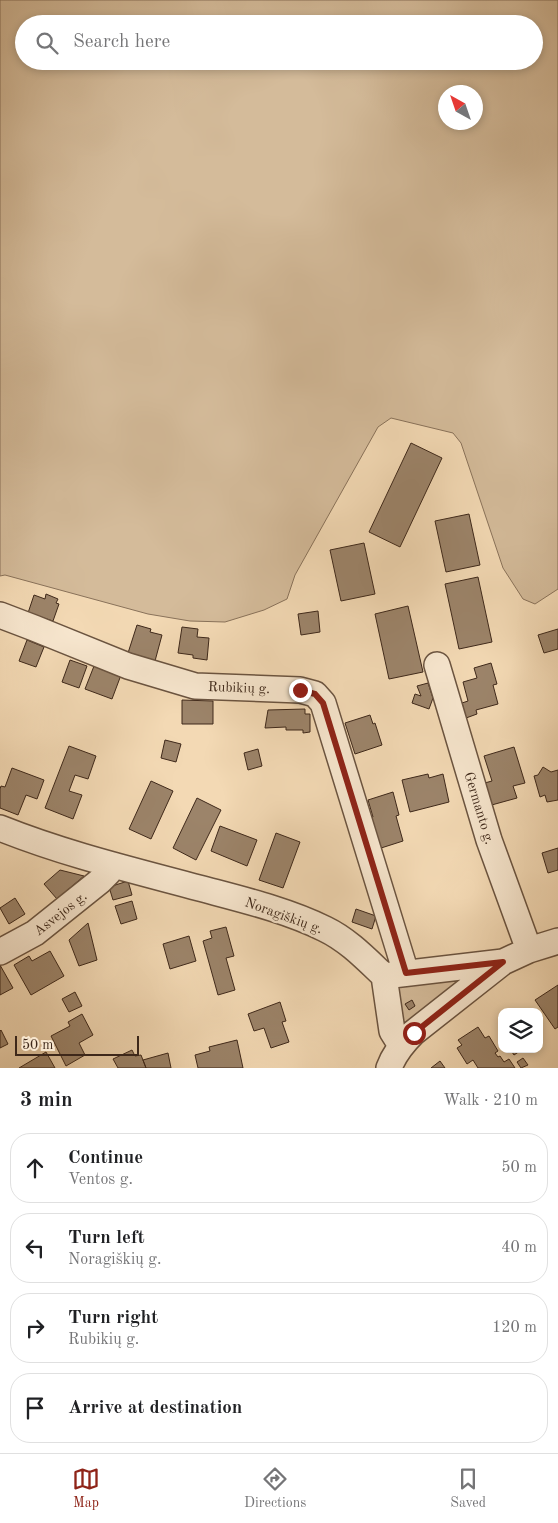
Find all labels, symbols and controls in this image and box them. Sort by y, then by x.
search box [15,15,543,70]
icon: search [33,29,61,57]
text: Search here [73,33,170,52]
north arrow [438,85,483,130]
route end [289,679,312,702]
street label: Rubikių g. [208,680,270,696]
street label: Germanto g. [461,770,497,846]
street label: Asvejos g. [32,889,90,939]
street label: Noragiškių g. [243,895,324,936]
map controls [498,1008,543,1053]
button: layers [498,1008,543,1053]
route start [403,1022,426,1045]
scale bar [15,1033,139,1056]
text: 50 m [22,1038,53,1052]
text: 3 min [20,1090,73,1111]
text: Walk · 210 m [443,1093,538,1109]
text: Continue [68,1149,143,1168]
icon: ahead [21,1154,49,1182]
text: 50 m [501,1160,537,1176]
text: Ventos g. [68,1172,133,1188]
text: Turn left [68,1229,145,1248]
icon: left [21,1234,49,1262]
text: 40 m [501,1240,537,1256]
text: Noragiškių g. [68,1252,161,1268]
text: Turn right [68,1309,158,1328]
icon: right [21,1314,49,1342]
text: 120 m [492,1320,537,1336]
text: Rubikių g. [68,1332,139,1348]
icon: arrive [21,1394,49,1422]
text: Arrive at destination [68,1399,242,1418]
tab: Map [72,1465,100,1512]
tab: Directions [244,1465,306,1512]
tab: Saved [450,1465,486,1512]

